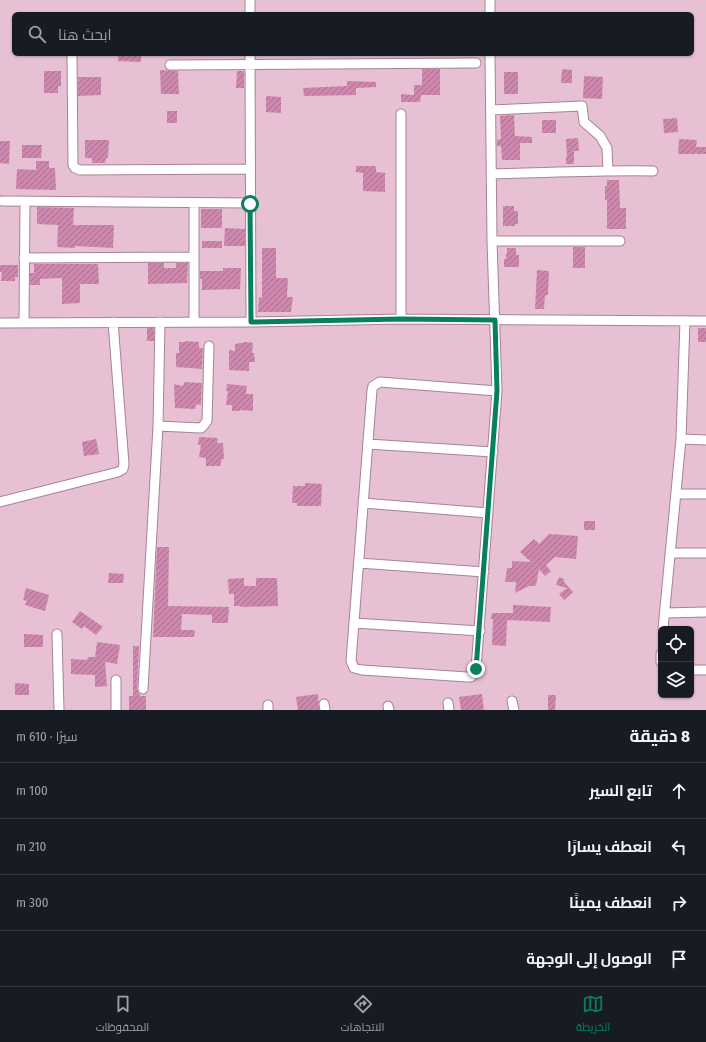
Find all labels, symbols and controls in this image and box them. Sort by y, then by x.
search box [12,12,694,56]
icon: search [26,23,48,45]
text: ابحث هنا [58,26,112,44]
route start [241,195,259,213]
map controls [658,626,694,698]
button: locate [658,626,694,662]
route end [467,660,485,678]
button: layers [658,662,694,698]
text: 8 دقيقة [629,726,690,747]
text: سيرًا · 610 m [16,729,78,744]
icon: ahead [668,780,690,802]
text: تابع السير [589,782,652,800]
text: 100 m [16,783,48,798]
icon: left [668,836,690,858]
text: انعطف يسارًا [567,838,652,856]
text: 210 m [16,839,46,854]
icon: right [668,892,690,914]
text: انعطف يمينًا [569,894,652,912]
text: 300 m [16,895,48,910]
icon: arrive [668,948,690,970]
text: الوصول إلى الوجهة [526,950,652,968]
tab: المحفوظات [96,993,149,1037]
tab: الاتجاهات [341,993,384,1037]
tab: الخريطة [576,993,610,1037]

